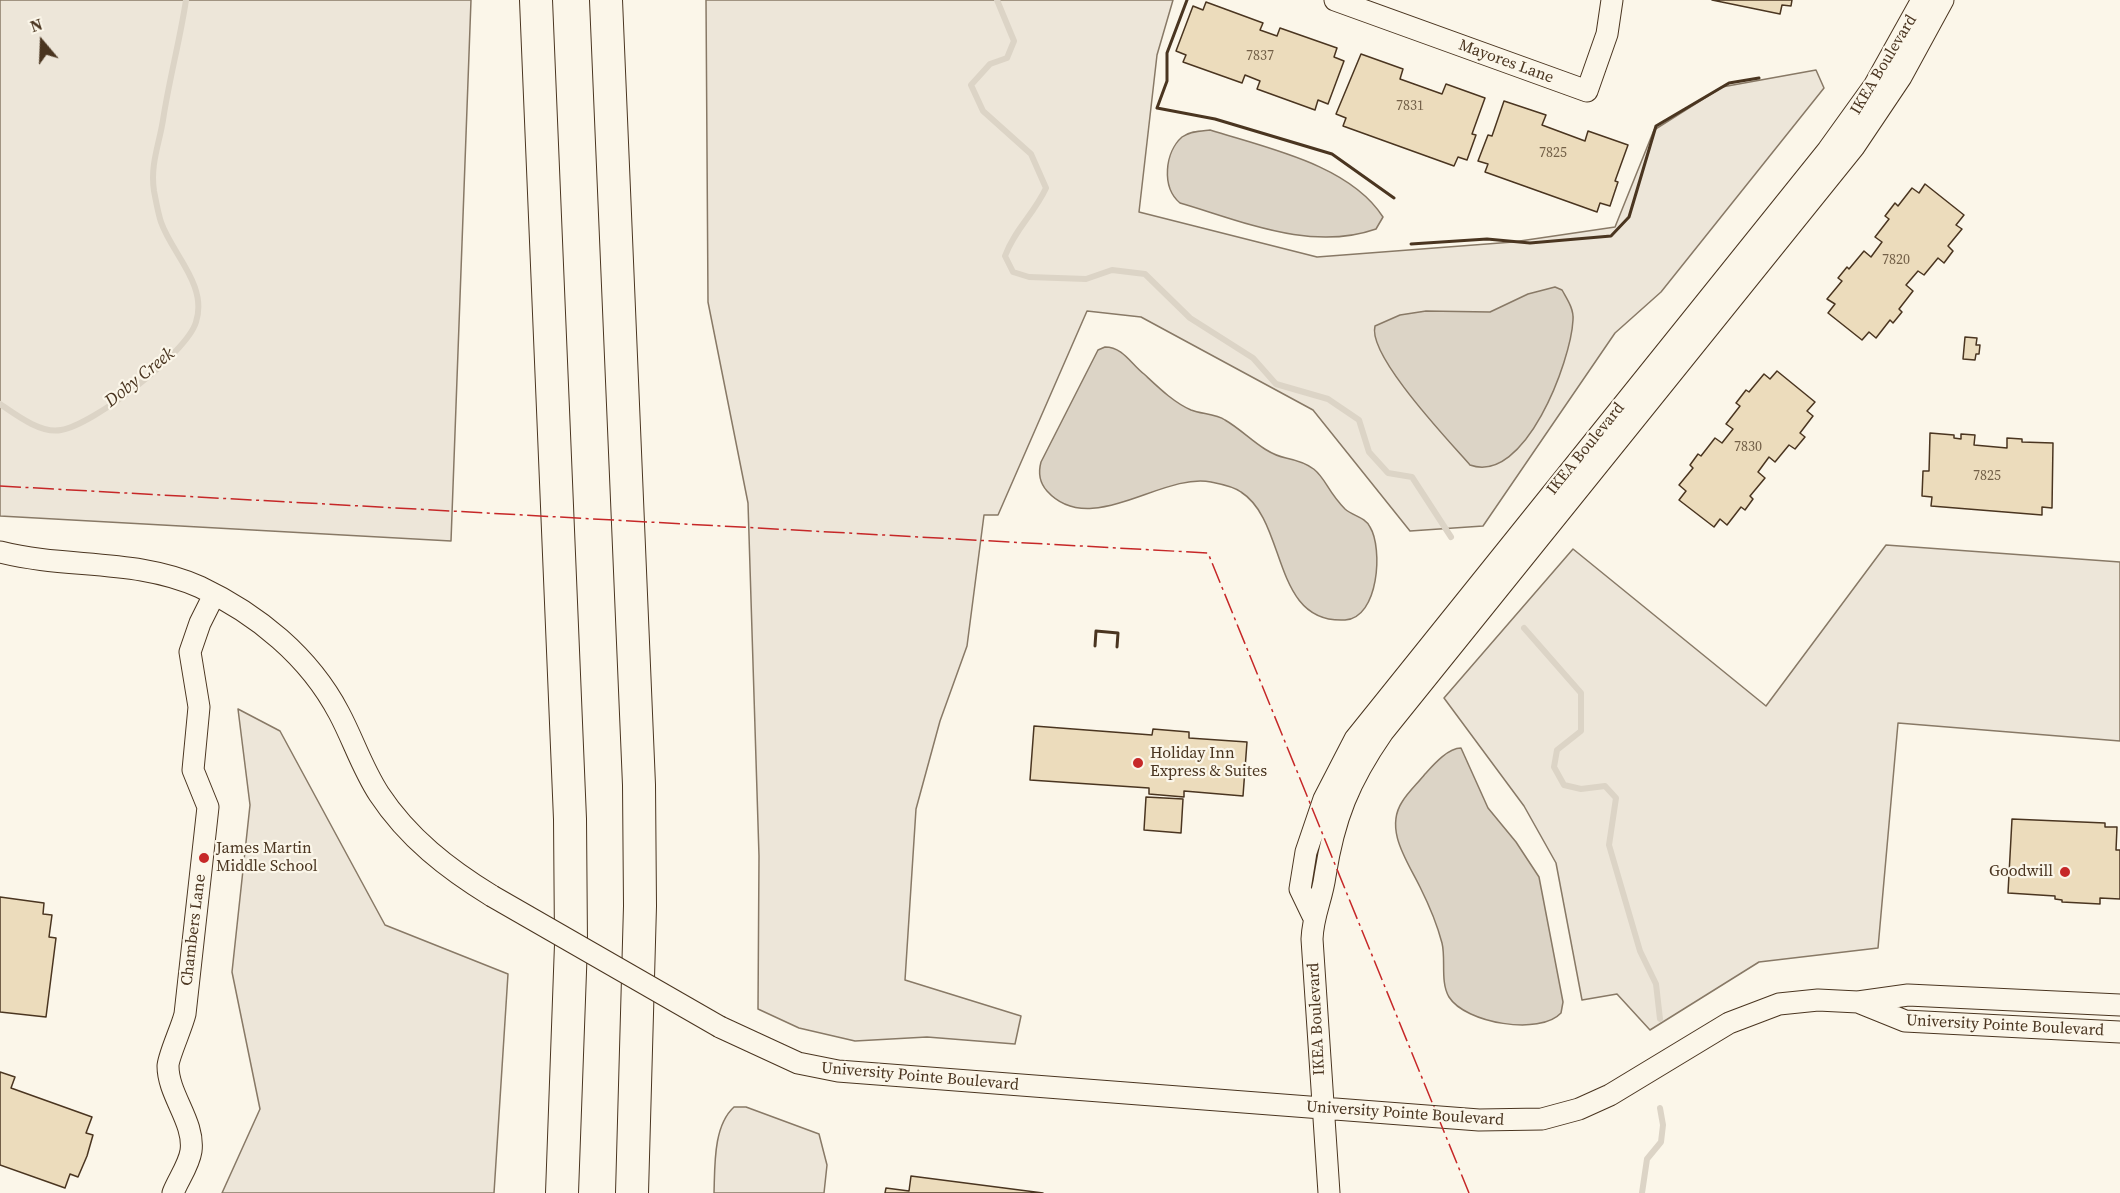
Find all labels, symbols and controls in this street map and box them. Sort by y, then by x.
north arrow [12,12,72,72]
street label: IKEA Boulevard [1847,12,1921,118]
text: N [27,13,45,37]
street label: Mayores Lane [1456,36,1556,88]
house number: 7837 [1246,48,1274,64]
house number: 7831 [1396,98,1424,114]
house number: 7825 [1539,145,1567,161]
house number: 7820 [1882,252,1910,268]
water label: Doby Creek [101,343,179,413]
street label: IKEA Boulevard [1543,399,1629,499]
house number: 7830 [1734,439,1762,455]
house number: 7825 [1973,468,2001,484]
place label: Holiday Inn Express & Suites [1150,744,1267,782]
marker: Holiday Inn Express & Suites [1131,756,1145,770]
place label: James Martin Middle School [216,839,318,877]
marker: James Martin Middle School [197,851,211,865]
place label: Goodwill [1989,862,2053,882]
marker: Goodwill [2058,865,2072,879]
street label: Chambers Lane [178,873,210,987]
street label: IKEA Boulevard [1304,962,1330,1076]
street label: University Pointe Boulevard [1905,1011,2105,1041]
street label: University Pointe Boulevard [820,1059,1020,1095]
street label: University Pointe Boulevard [1305,1098,1505,1130]

